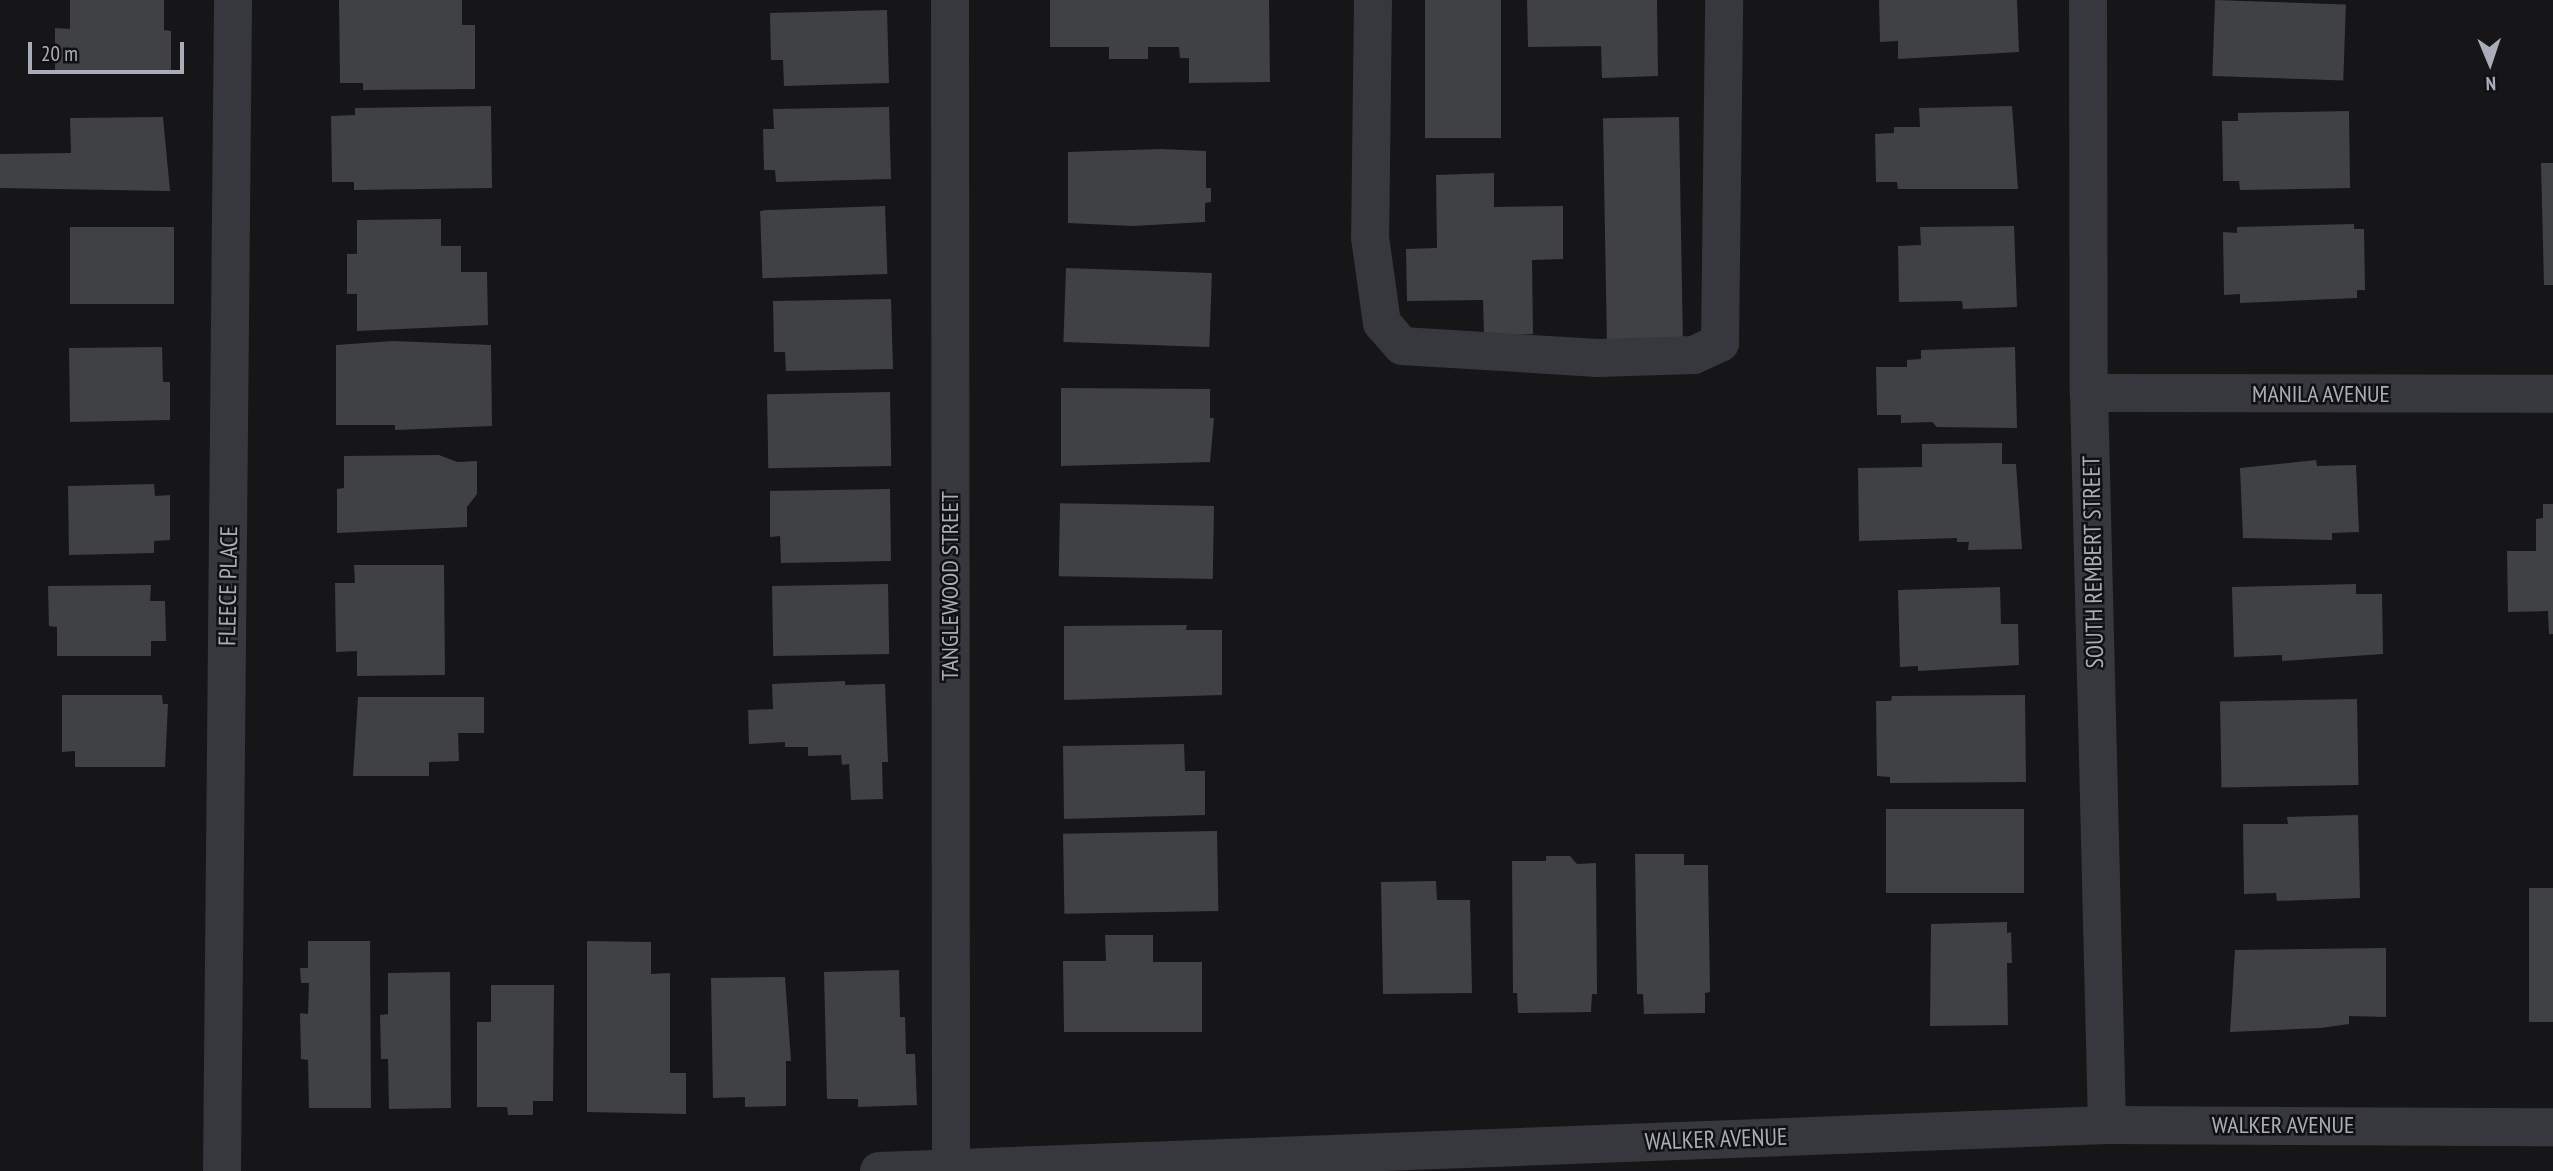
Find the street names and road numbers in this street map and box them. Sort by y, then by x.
street label: MANILA AVENUE [2251,380,2391,408]
street label: SOUTH REMBERT STREET [2077,455,2109,669]
street label: TANGLEWOOD STREET [936,491,964,681]
street label: FLEECE PLACE [213,526,243,646]
street label: WALKER AVENUE [2211,1111,2355,1139]
street label: WALKER AVENUE [1644,1122,1788,1156]

